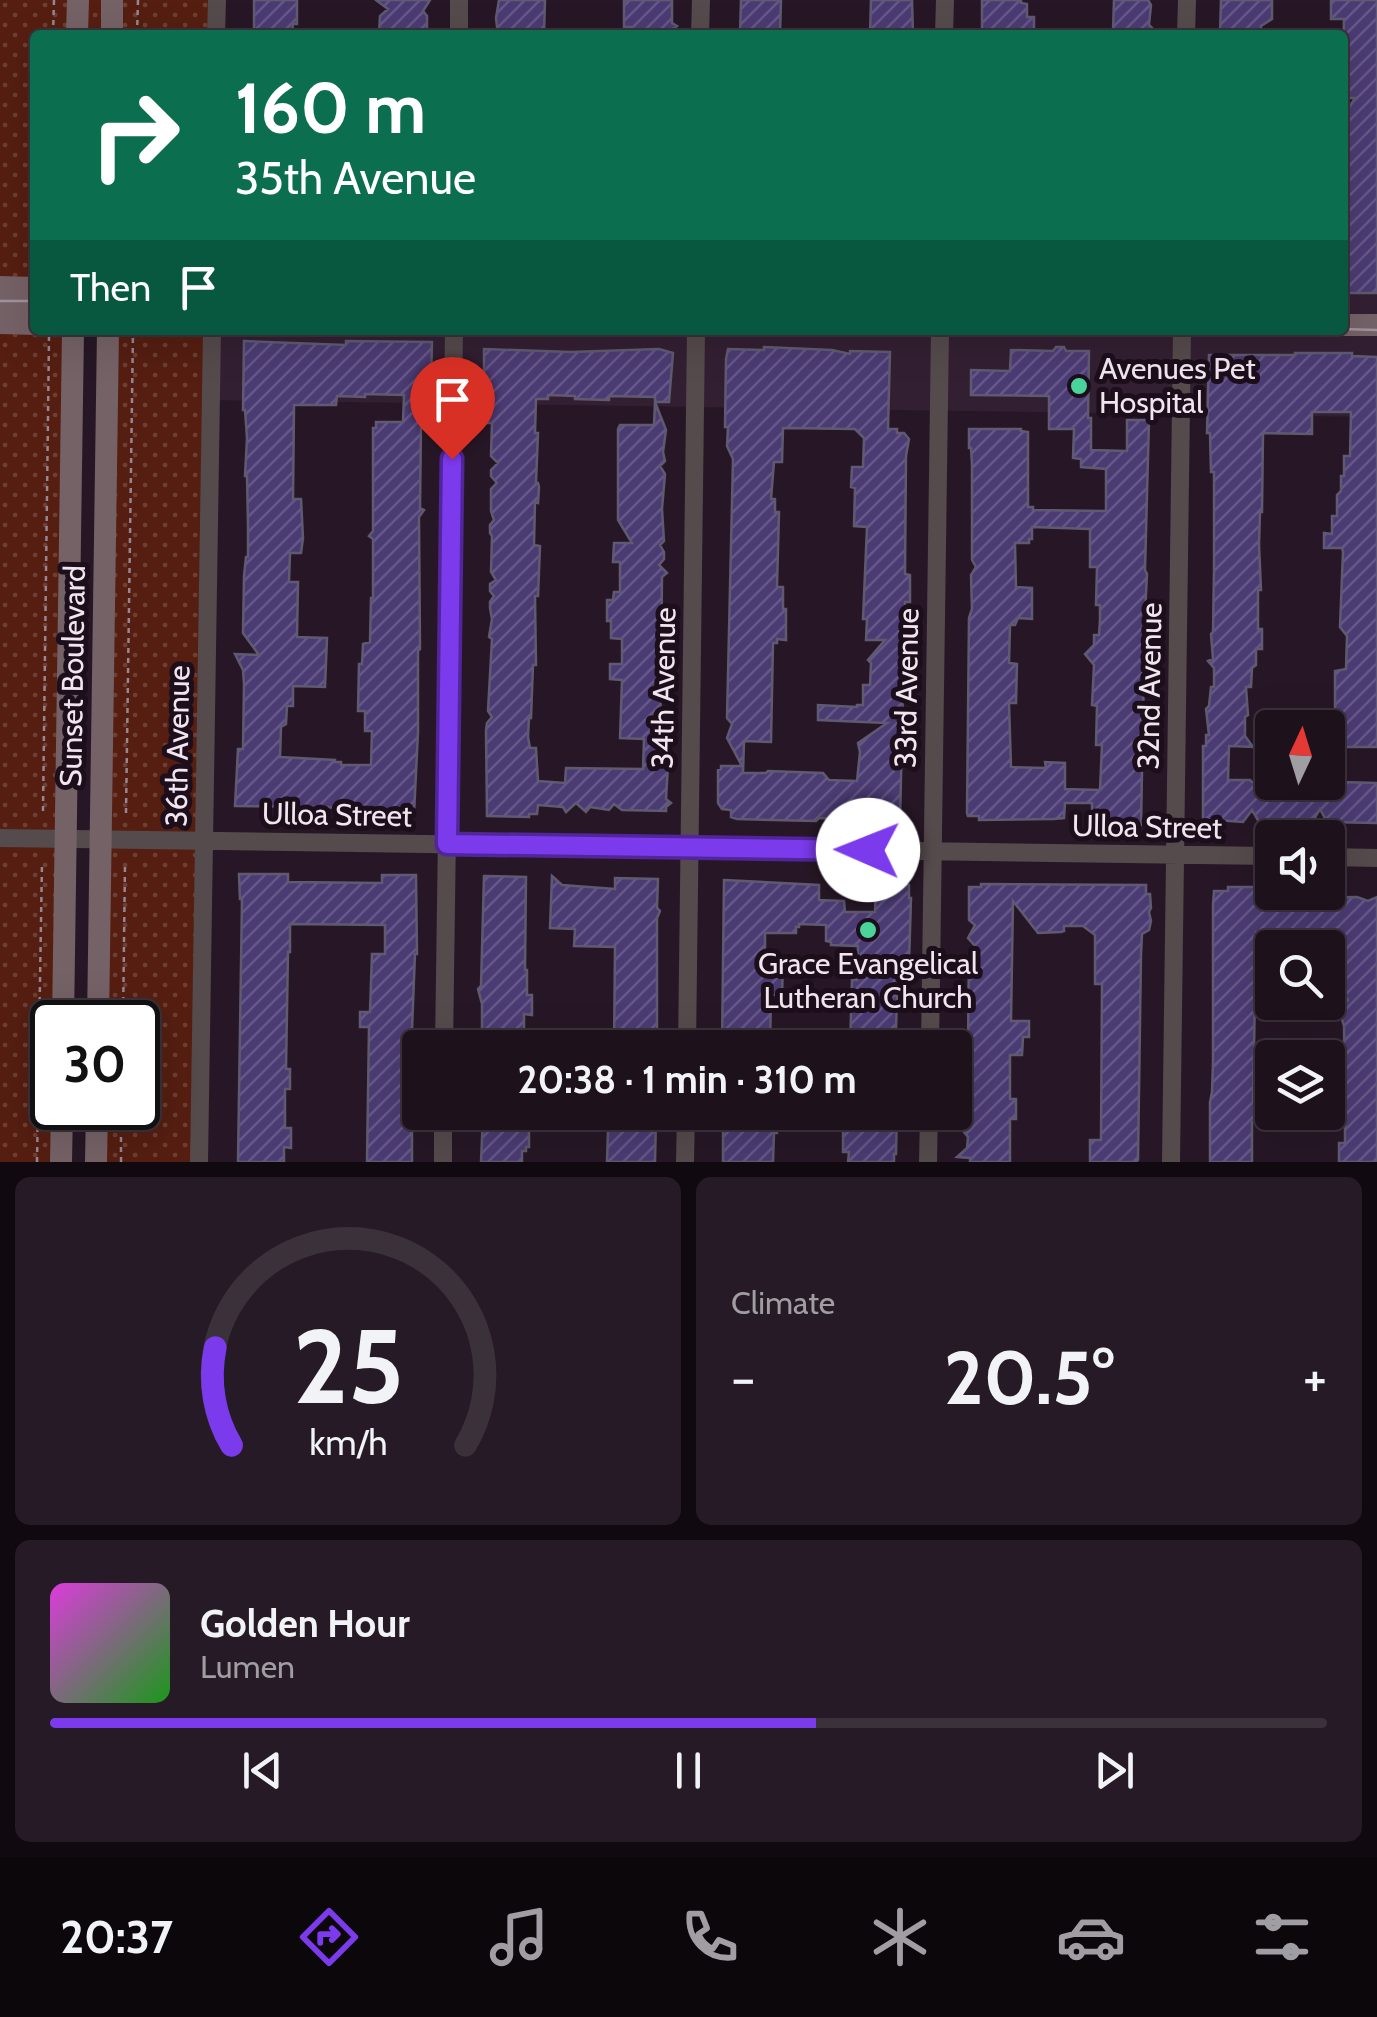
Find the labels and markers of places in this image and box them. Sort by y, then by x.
place label: Avenues Pet Hospital [1099,350,1256,421]
pin [410,357,495,460]
marker: Avenues Pet Hospital [1068,375,1090,397]
marker: Grace Evangelical Lutheran Church [857,919,879,941]
place label: Grace Evangelical Lutheran Church [758,945,978,1016]

